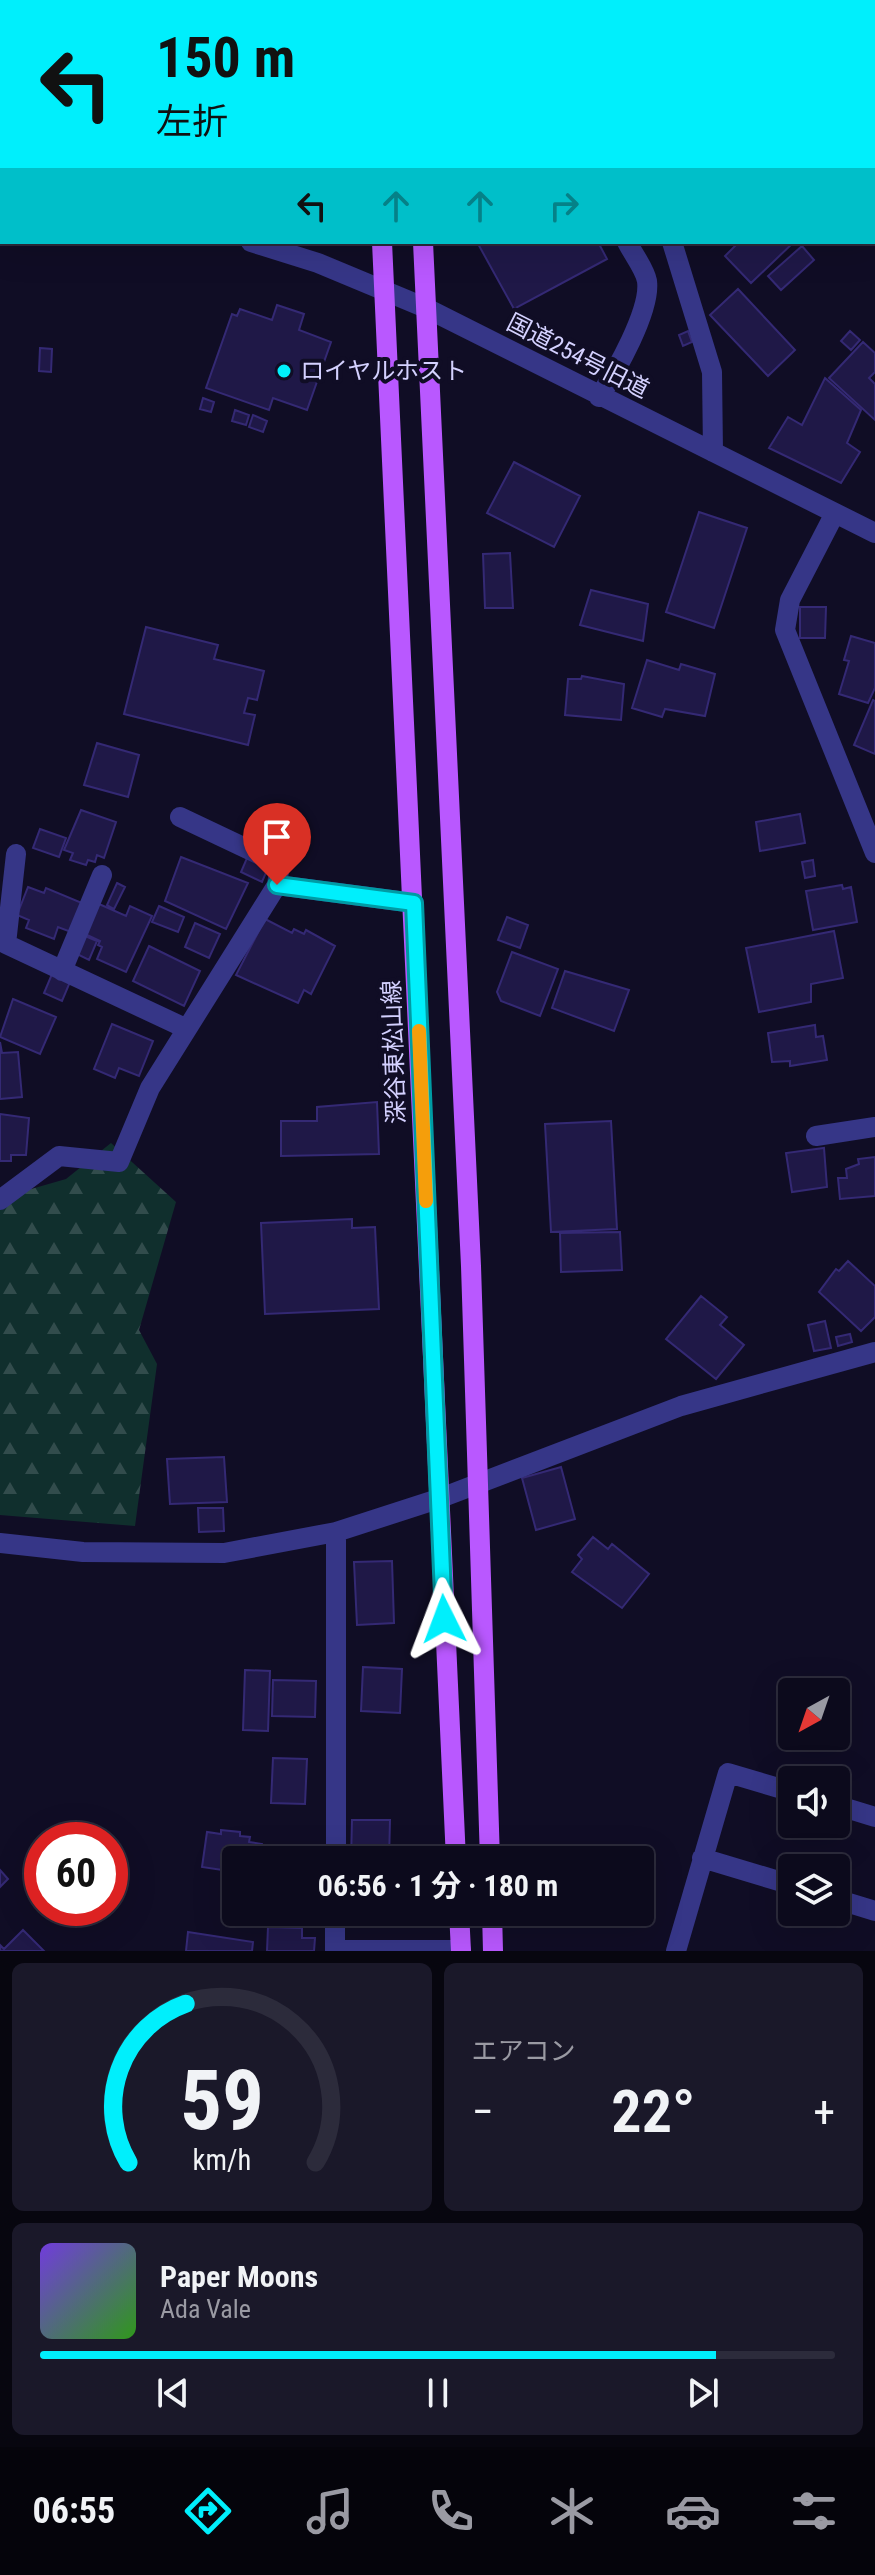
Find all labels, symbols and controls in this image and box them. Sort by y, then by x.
text: 150 m [156,25,295,91]
icon: left [24,32,128,136]
text: 左折 [156,101,228,143]
icon: left [290,184,334,228]
icon: ahead [374,184,418,228]
icon: ahead [458,184,502,228]
icon: right [542,184,586,228]
street label: 国道254号旧道 [502,308,654,404]
place label: ロイヤルホスト [300,357,467,385]
marker: ロイヤルホスト [275,362,293,380]
pin [243,803,311,885]
icon: arrive [255,815,299,859]
street label: 深谷東松山線 [377,980,411,1124]
position arrow [402,1577,486,1661]
north arrow [778,1678,850,1750]
map controls [778,1678,850,1926]
button: sound [778,1766,850,1838]
speed limit sign: 60 [24,1822,128,1926]
button: layers [778,1854,850,1926]
text: 06:56 · 1 分 · 180 m [318,1868,558,1903]
text: エアコン [472,2036,576,2066]
text: 59 [180,2052,264,2149]
text: 22° [611,2076,695,2147]
text: − [472,2086,494,2138]
text: + [813,2086,835,2138]
text: km/h [192,2143,251,2177]
text: Paper Moons [160,2259,318,2294]
text: Ada Vale [160,2294,251,2324]
icon: previous [151,2371,195,2415]
icon: pause [416,2371,460,2415]
icon: next [681,2371,725,2415]
icon: directions [180,2483,236,2539]
icon: music [302,2483,358,2539]
icon: phone [423,2483,479,2539]
icon: climate [544,2483,600,2539]
icon: car [665,2483,721,2539]
icon: filters [786,2483,842,2539]
text: 06:55 [33,2490,115,2532]

